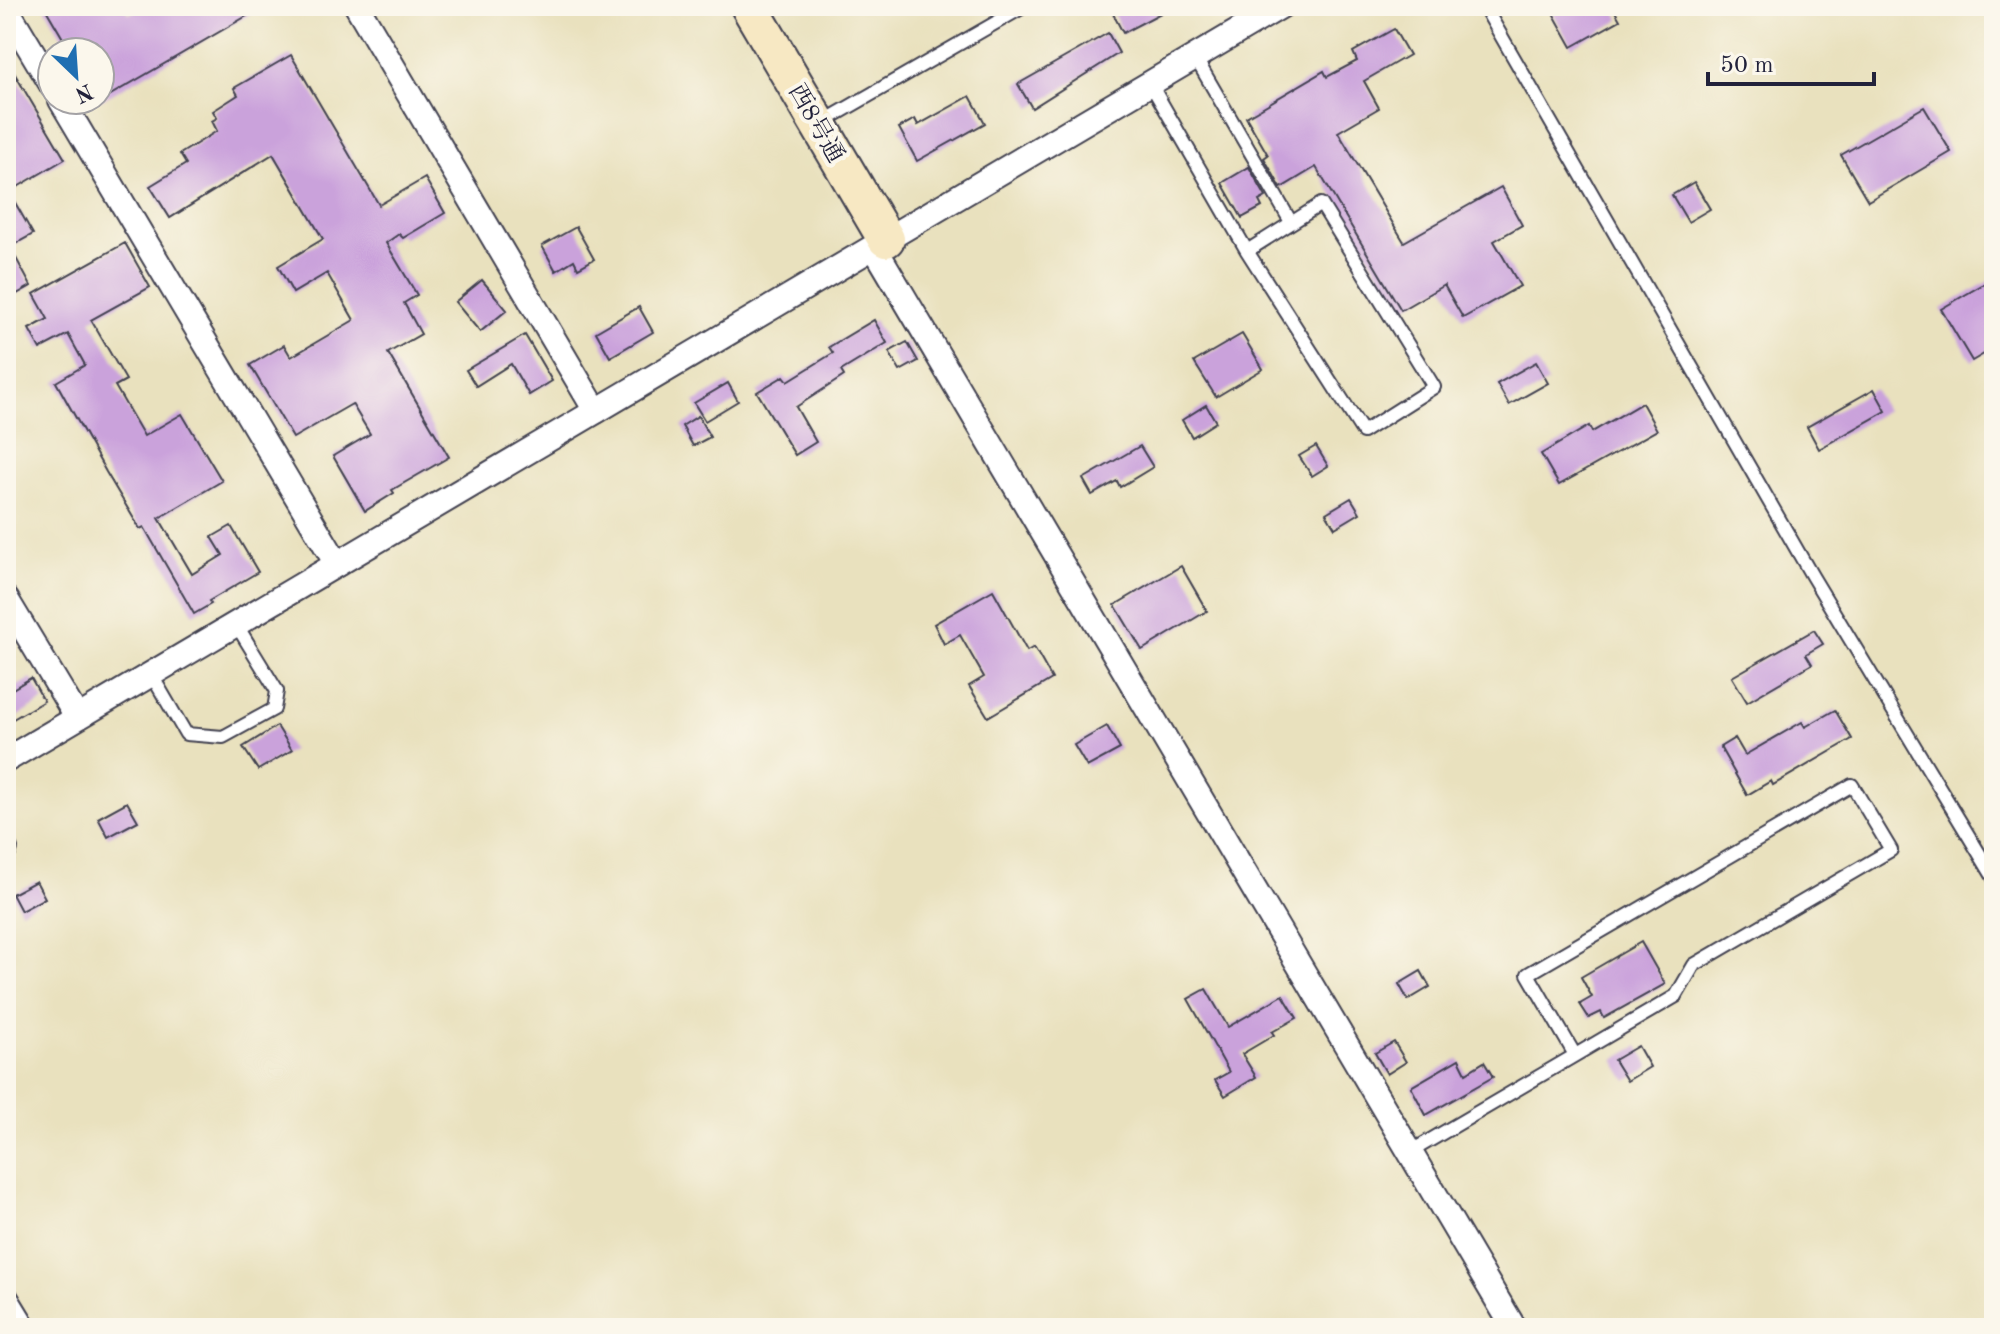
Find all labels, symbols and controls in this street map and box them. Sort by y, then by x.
north arrow [36,36,116,116]
scale bar [1708,36,1874,86]
text: 50 m [1720,54,1774,78]
text: N [71,79,96,106]
street label: 西8号通 [783,80,849,167]

